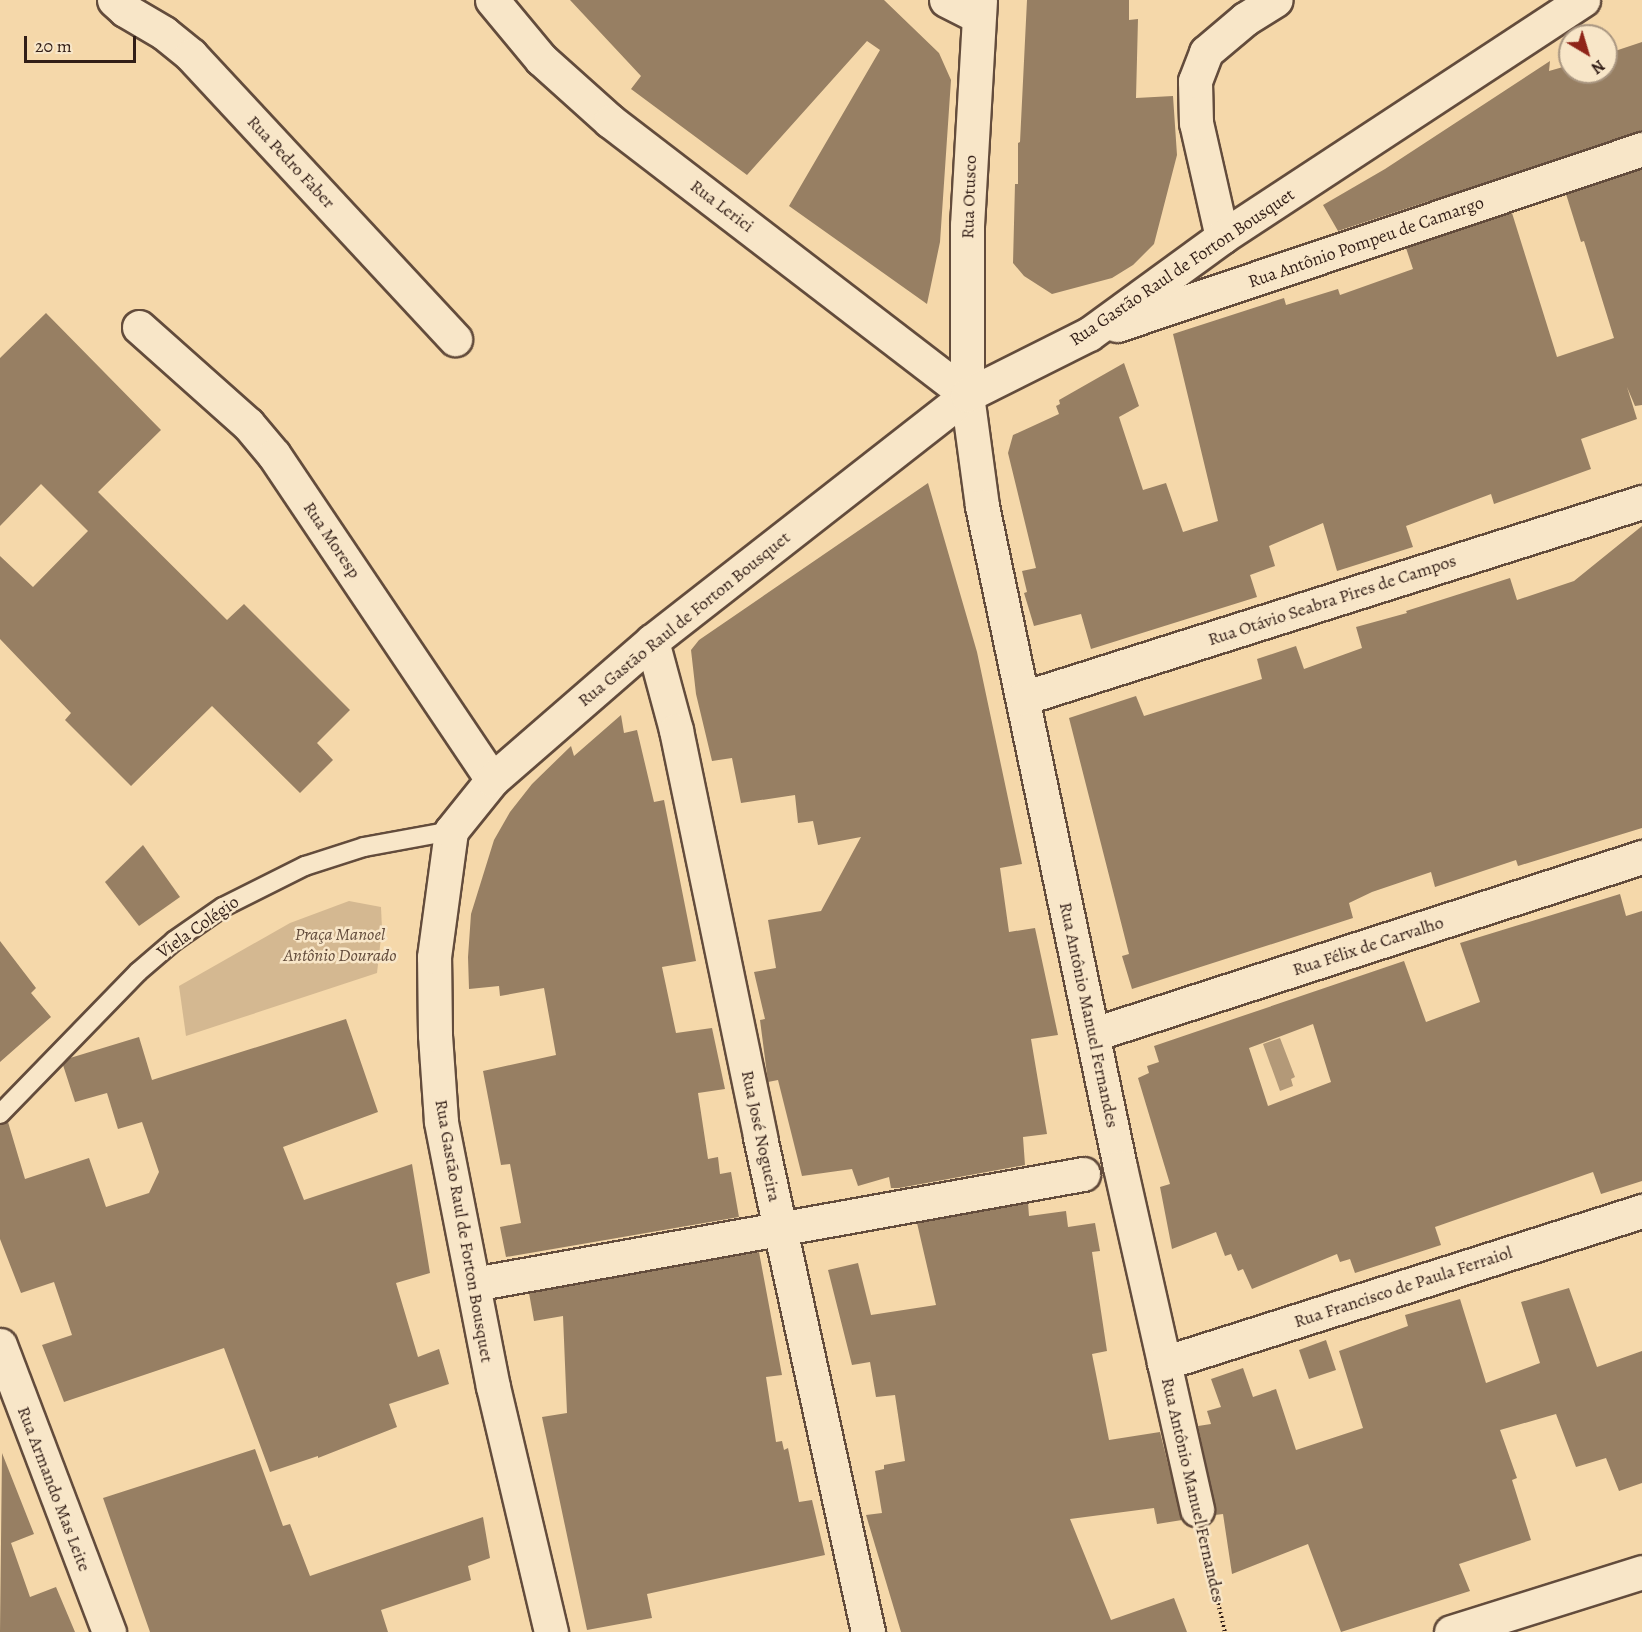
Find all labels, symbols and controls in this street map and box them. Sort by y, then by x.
scale bar [27,24,140,62]
north arrow [1558,24,1618,84]
text: 20 m [35,34,72,58]
text: N [1586,54,1609,79]
street label: Rua Pedro Faber [242,111,340,213]
street label: Rua Otusco [957,155,981,239]
street label: Rua Lerici [686,175,758,237]
street label: Rua Gastão Raul de Forton Bousquet [1065,184,1299,350]
street label: Rua Antônio Pompeu de Camargo [1245,191,1487,293]
street label: Rua Moresp [299,498,365,582]
street label: Rua Gastão Raul de Forton Bousquet [574,527,794,711]
street label: Rua Otávio Seabra Pires de Campos [1205,550,1459,650]
street label: Viela Colégio [153,891,243,963]
street label: Rua Antônio Manuel Fernandes [1055,900,1123,1130]
street label: Rua Félix de Carvalho [1290,911,1446,981]
park label: Praça Manoel Antônio Dourado [283,924,397,966]
street label: Rua José Nogueira [737,1068,785,1204]
street label: Rua Gastão Raul de Forton Bousquet [430,1098,498,1364]
street label: Rua Francisco de Paula Ferraiol [1291,1241,1515,1333]
street label: Rua Antônio Manuel Fernandes [1157,1375,1229,1605]
street label: Rua Armando Mas Leite [13,1403,95,1575]

